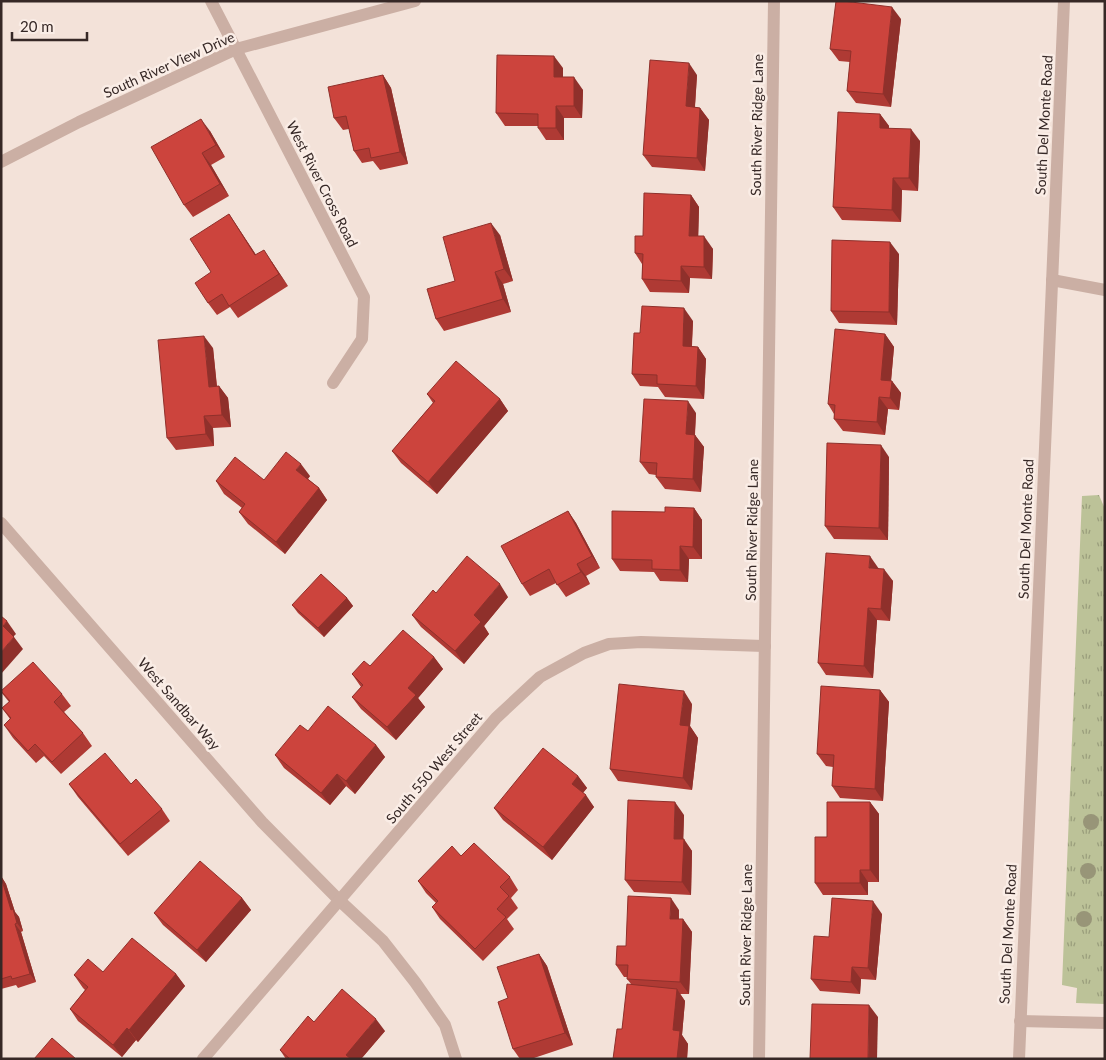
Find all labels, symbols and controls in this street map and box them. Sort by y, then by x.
scale bar [12,10,88,42]
text: 20 m [20,17,54,35]
street label: South River View Drive [101,28,237,101]
street label: South River Ridge Lane [747,54,766,196]
street label: South Del Monte Road [1031,55,1056,195]
street label: West River Cross Road [283,118,362,250]
street label: South River Ridge Lane [742,459,761,601]
street label: South Del Monte Road [1015,459,1036,599]
street label: West Sandbar Way [135,654,225,754]
street label: South 550 West Street [382,709,485,827]
street label: South River Ridge Lane [736,864,755,1006]
street label: South Del Monte Road [995,864,1020,1004]

